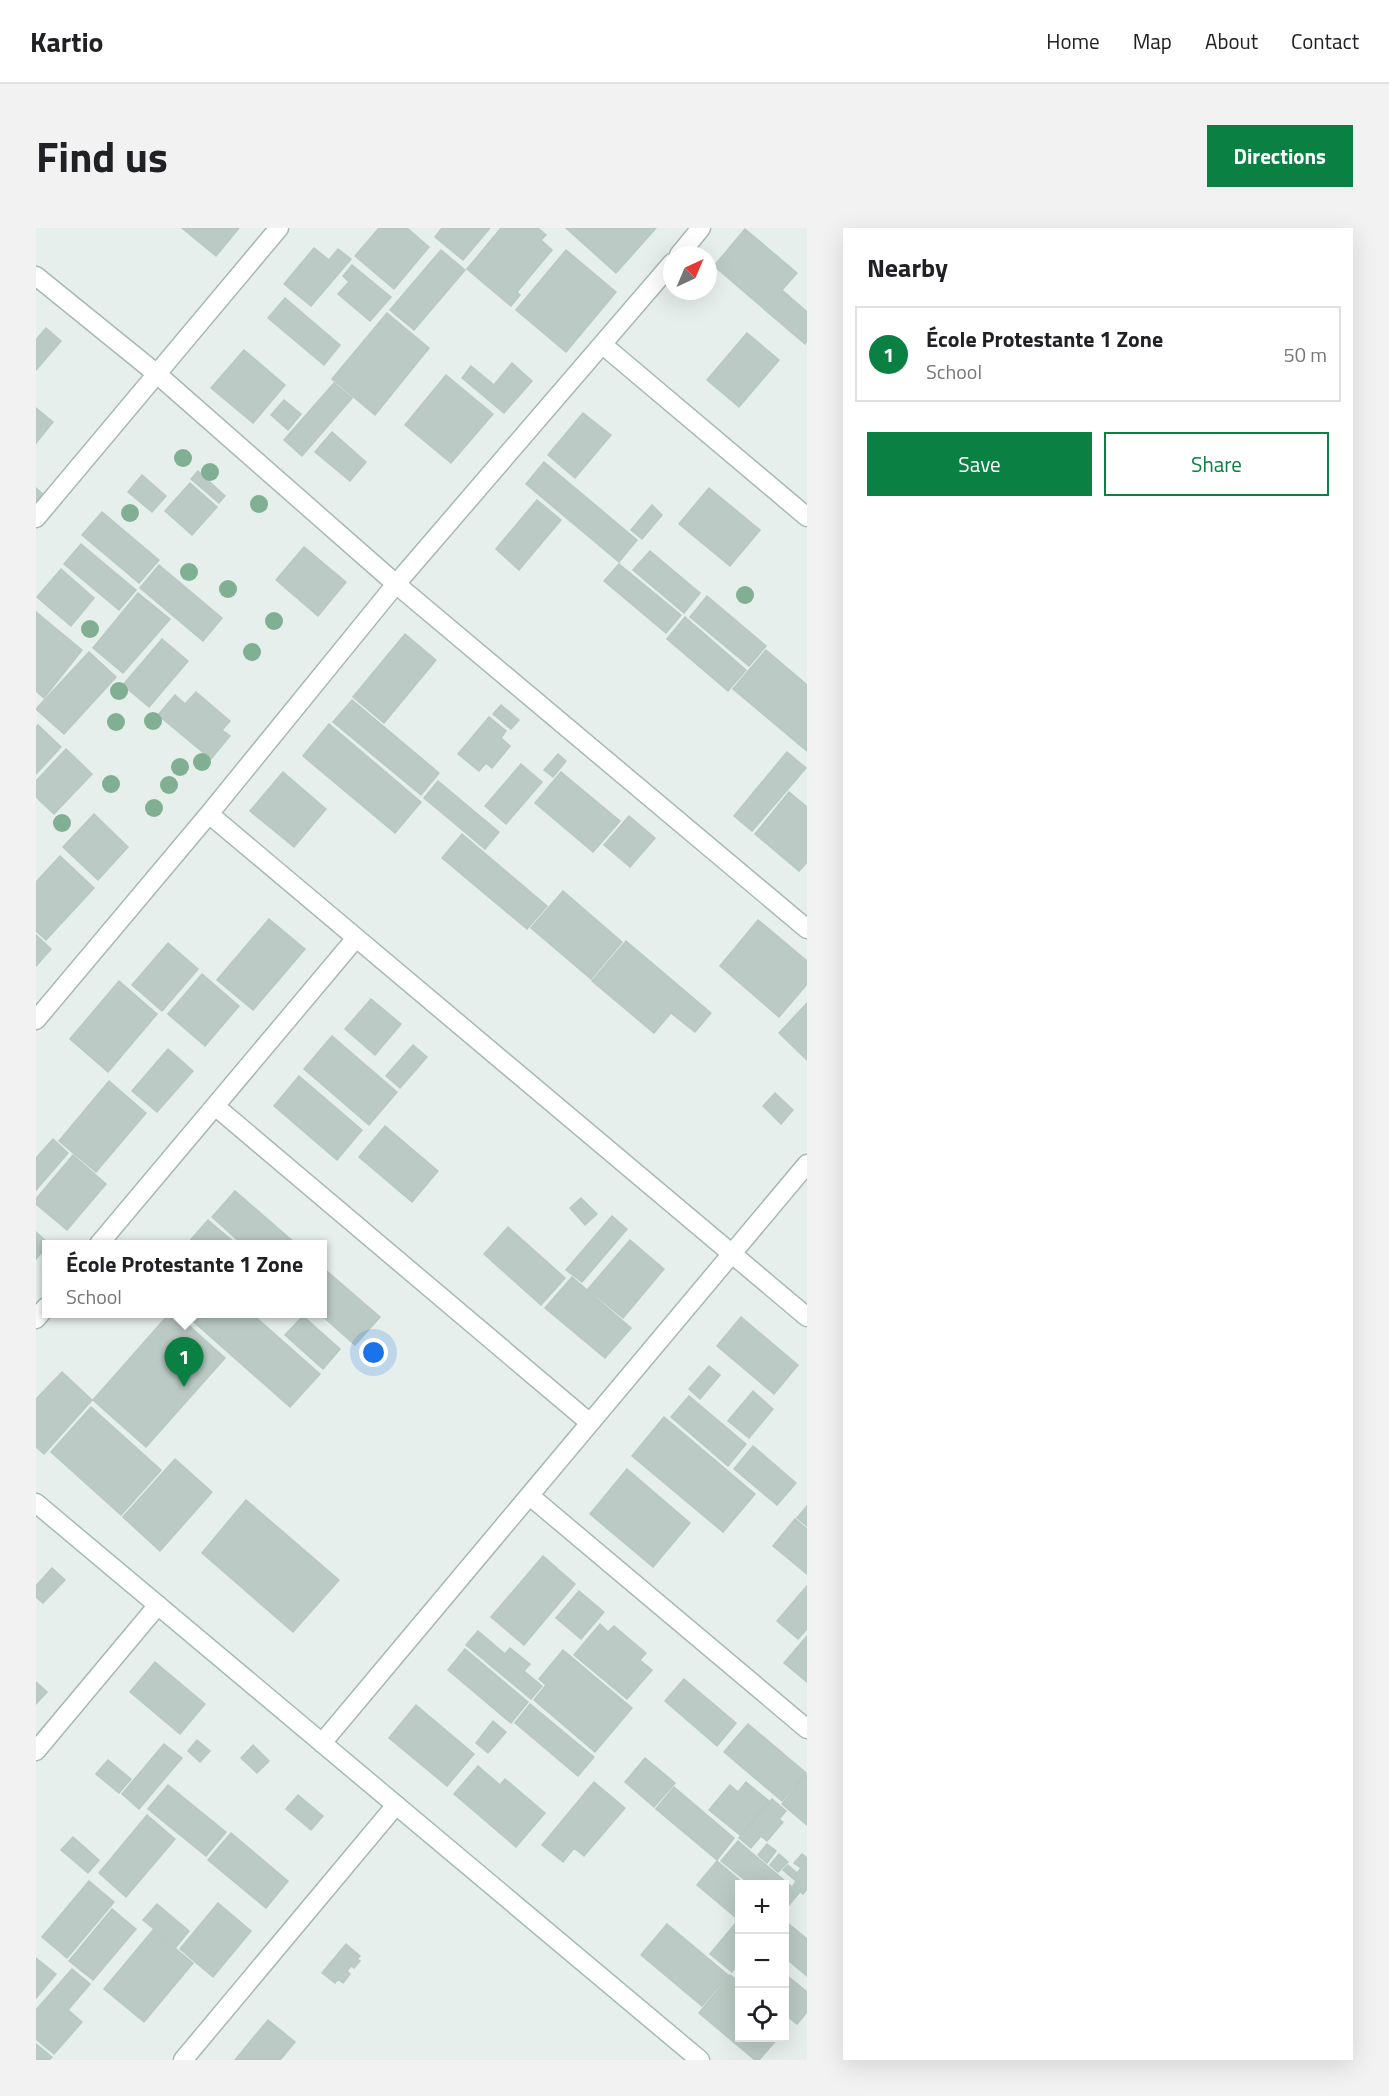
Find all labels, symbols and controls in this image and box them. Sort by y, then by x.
text: Kartio [30,20,104,63]
text: Home [1046,25,1100,57]
text: Map [1133,25,1172,57]
text: About [1205,25,1258,57]
text: Contact [1291,25,1359,57]
text: Find us [36,124,168,188]
button: Directions [1207,125,1353,187]
north arrow [663,246,717,300]
text: Nearby [867,248,948,287]
text: École Protestante 1 Zone [926,322,1163,356]
text: 1 [883,339,894,370]
text: 50 m [1283,339,1327,370]
text: School [926,356,982,387]
button: Save [867,432,1092,496]
button: Share [1104,432,1329,496]
popup [42,1240,327,1318]
text: École Protestante 1 Zone [66,1247,303,1281]
text: School [66,1281,122,1312]
pin: 1 [164,1338,204,1387]
your location [359,1338,388,1367]
map controls [735,1880,789,2042]
button: + [735,1880,789,1934]
button: − [735,1934,789,1988]
button: locate [735,1988,789,2042]

